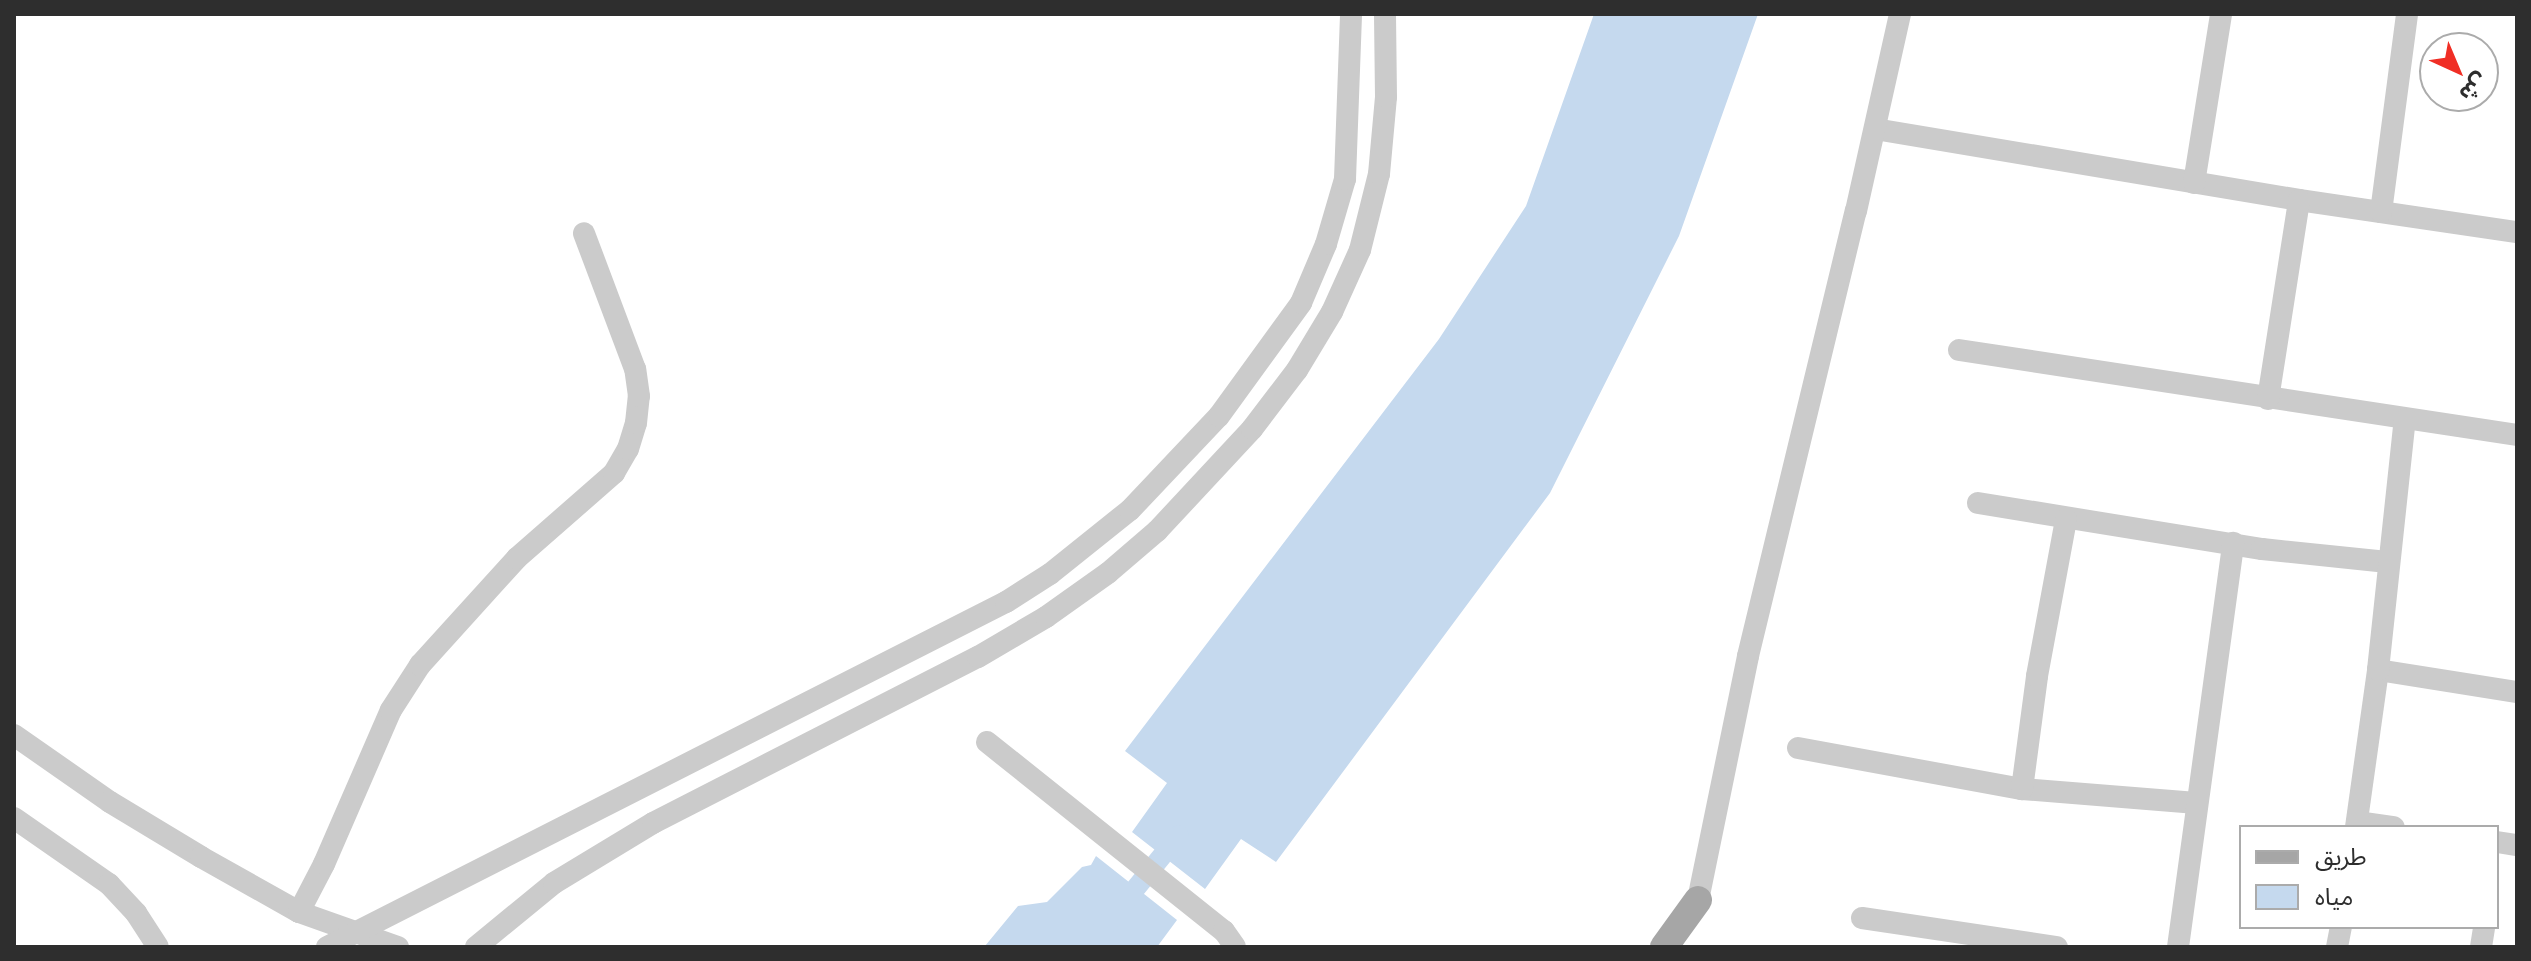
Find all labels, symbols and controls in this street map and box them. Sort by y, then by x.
north arrow [2419,32,2499,112]
text: ش [2453,67,2496,109]
legend [2239,825,2499,929]
text: طريق [2315,839,2367,872]
text: مياه [2315,879,2353,912]

